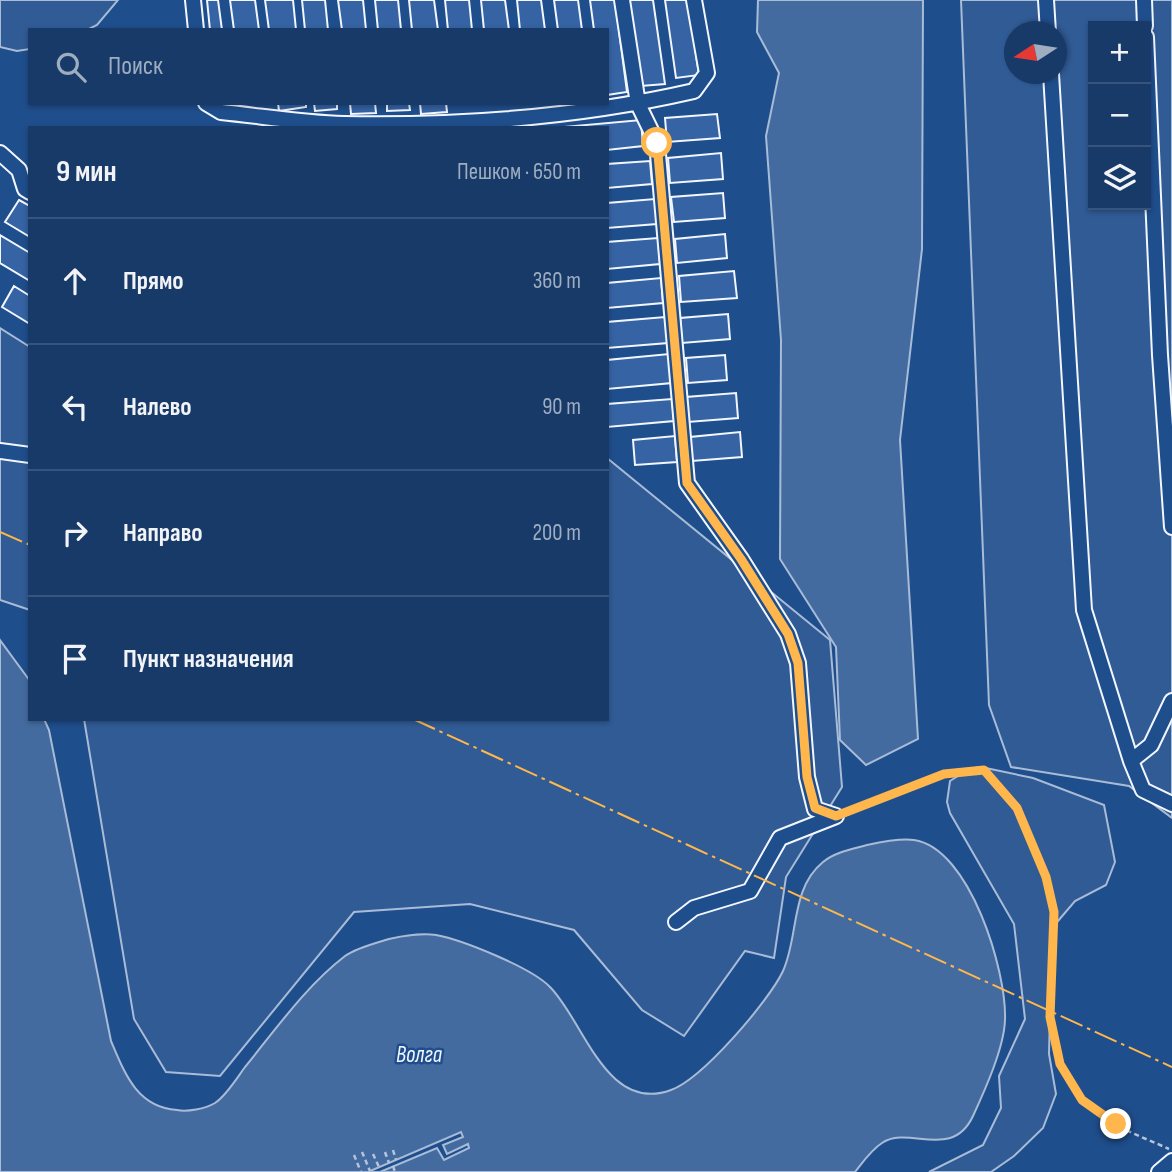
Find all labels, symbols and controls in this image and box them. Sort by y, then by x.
north arrow [1004,21,1067,84]
map controls [1088,21,1151,210]
button: + [1088,21,1151,84]
search box [28,28,609,105]
icon: search [52,48,90,86]
text: Поиск [108,51,163,82]
button: − [1088,84,1151,147]
route start [641,127,672,158]
button: layers [1088,147,1151,210]
text: 9 мин [56,154,117,190]
text: Пешком · 650 m [457,158,581,186]
icon: ahead [56,262,94,300]
text: Прямо [123,266,184,297]
text: 360 m [533,267,581,295]
icon: left [56,388,94,426]
text: Налево [123,392,192,423]
text: 90 m [542,393,581,421]
icon: right [56,514,94,552]
text: Направо [123,518,202,549]
text: 200 m [533,519,581,547]
icon: arrive [56,640,94,678]
text: Пункт назначения [123,644,294,675]
water label: Волга [396,1041,443,1069]
route end [1100,1108,1131,1139]

